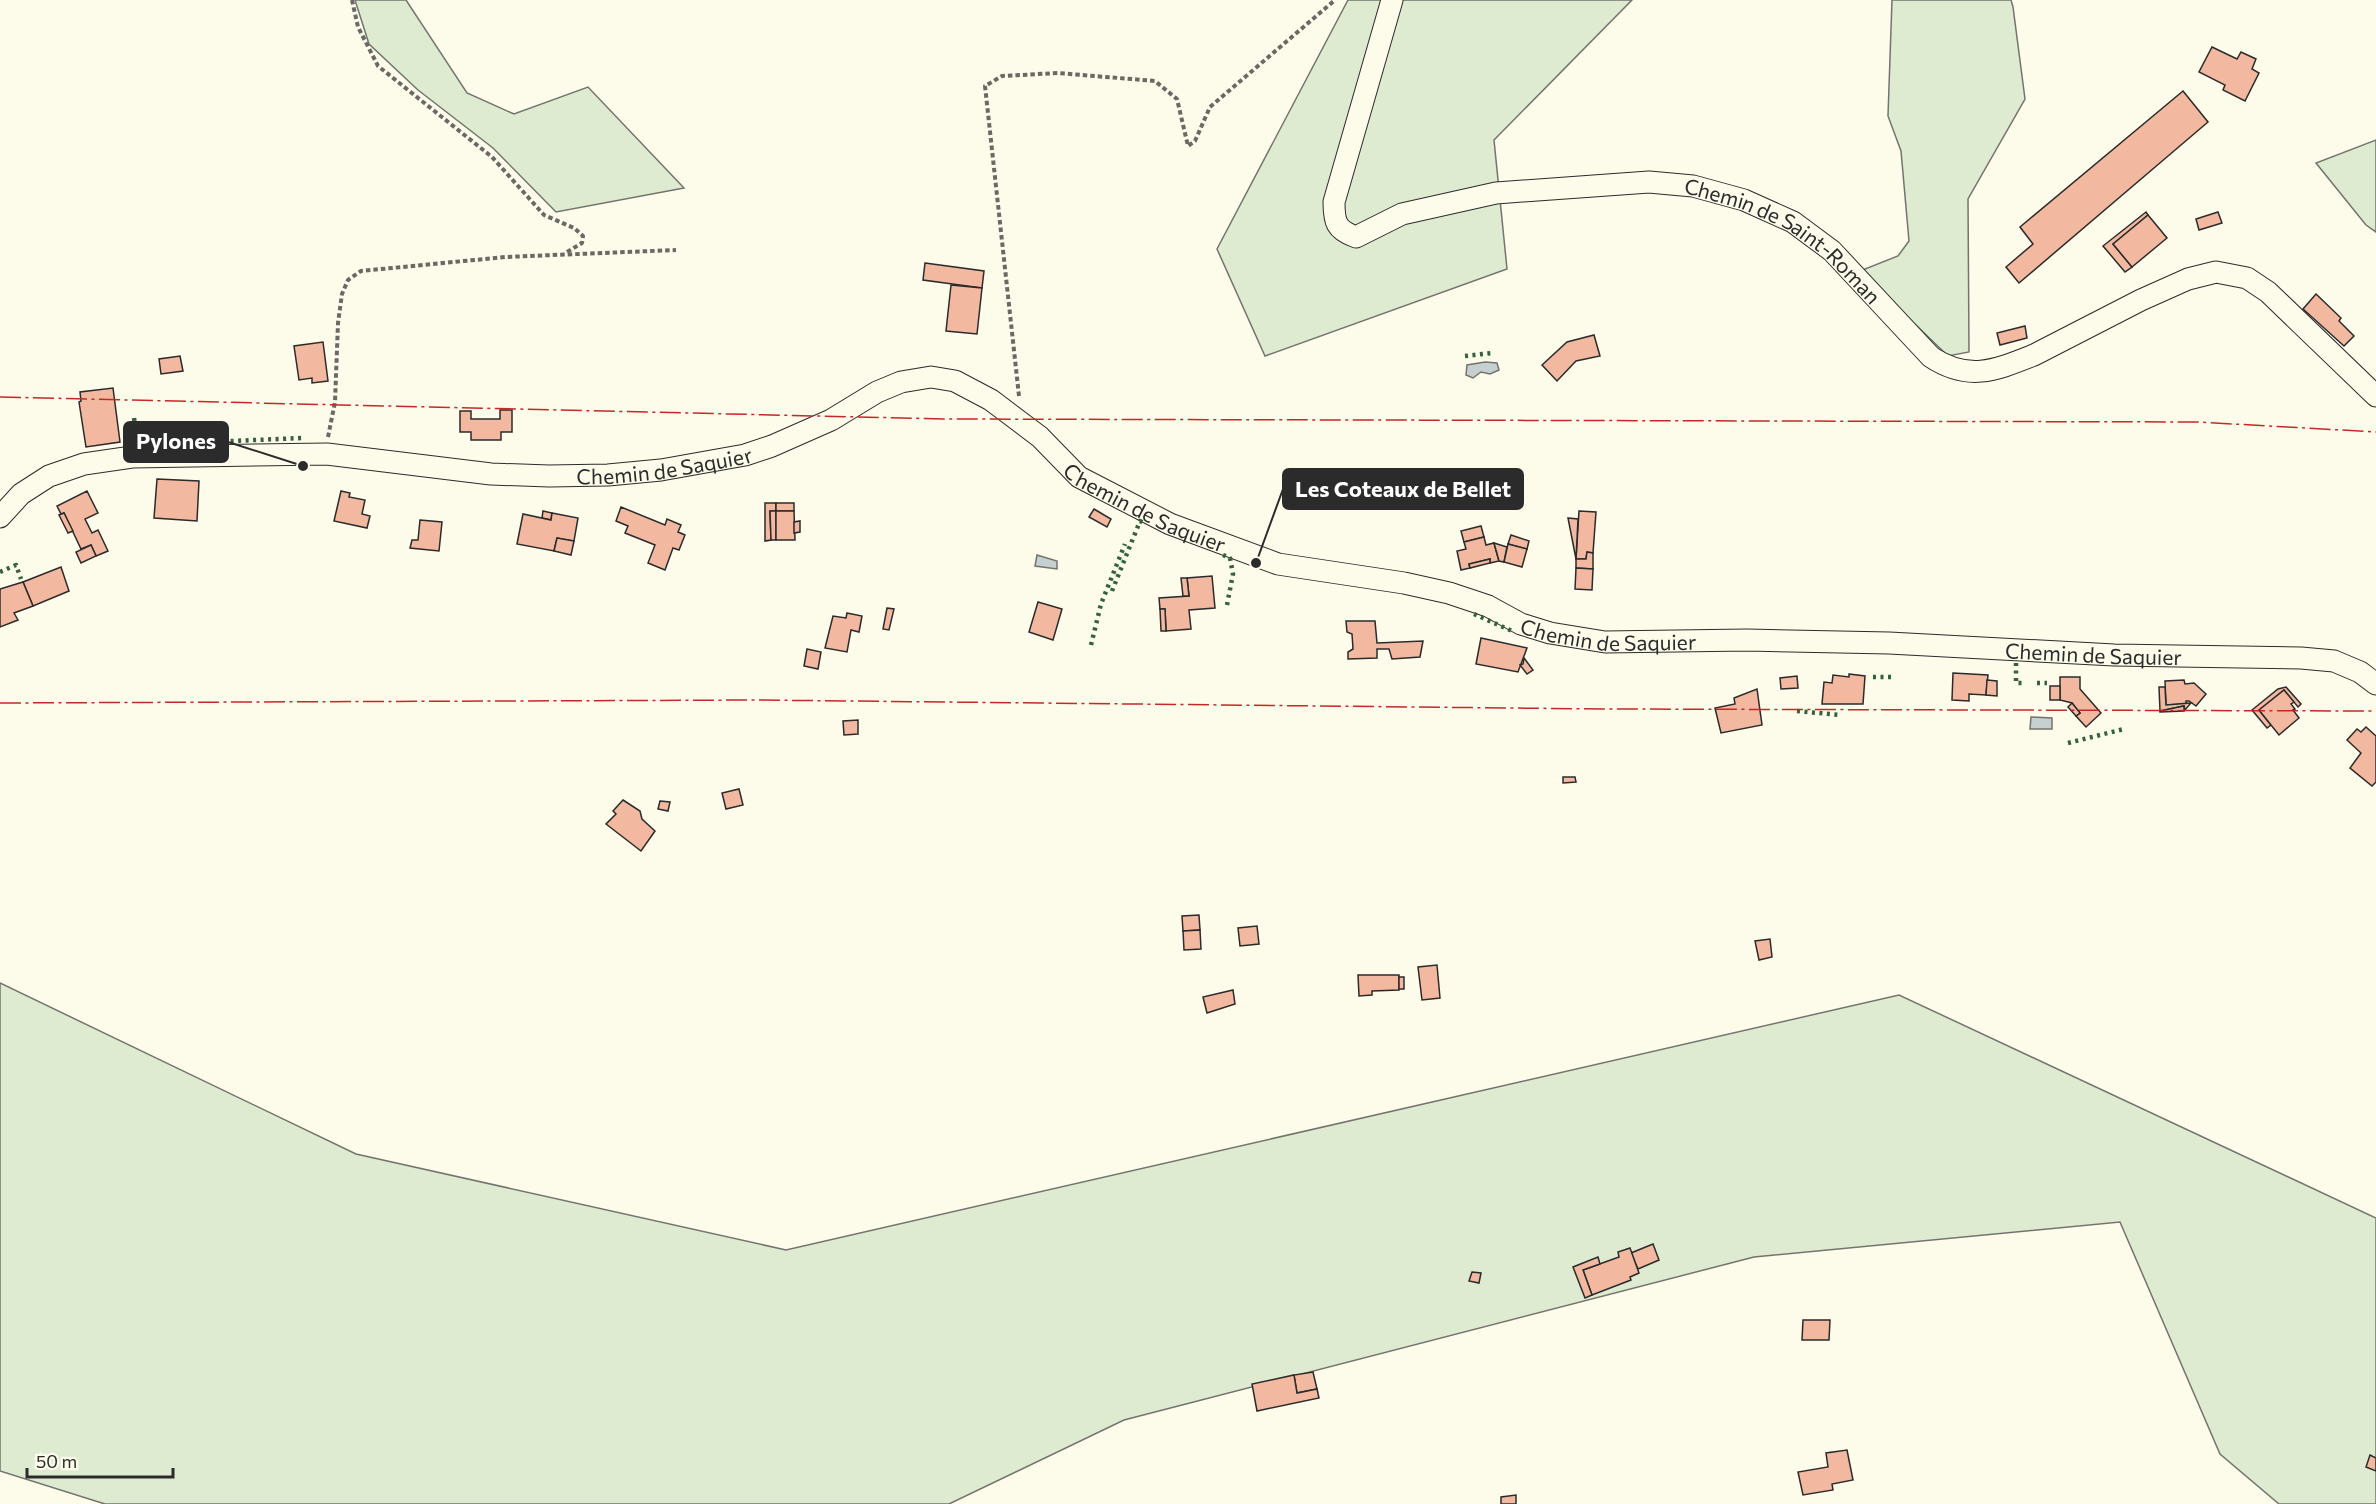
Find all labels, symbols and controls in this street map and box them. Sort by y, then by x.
street label: Chemin de Saint-Roman [1684,173,1887,308]
callout: Pylones [124,422,228,462]
text: Pylones [136,427,216,454]
street label: Chemin de Saquier [576,441,755,488]
street label: Chemin de Saquier [1059,457,1229,556]
callout: Les Coteaux de Bellet [1283,469,1523,509]
text: Les Coteaux de Bellet [1295,475,1511,502]
street label: Chemin de Saquier [1518,612,1696,655]
street label: Chemin de Saquier [2005,637,2182,669]
scale bar [27,1441,172,1479]
text: 50 m [36,1450,77,1472]

